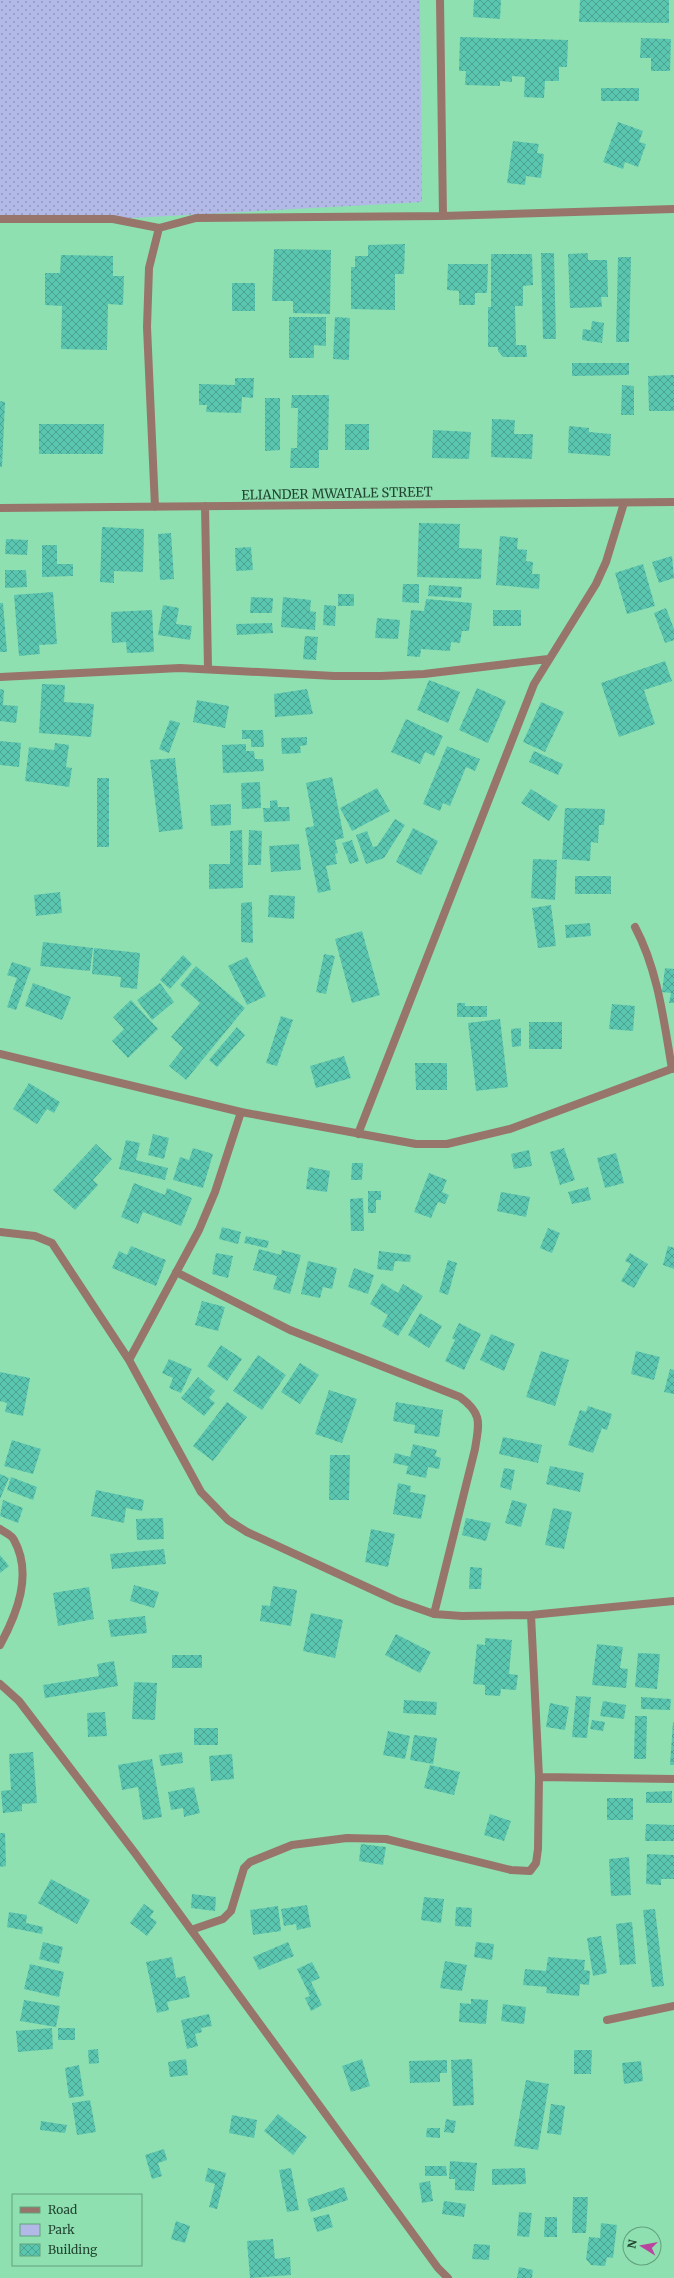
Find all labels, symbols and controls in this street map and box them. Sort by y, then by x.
street label: ELIANDER MWATALE STREET [241,483,433,504]
legend [12,2194,142,2266]
text: Road [48,2202,77,2217]
text: Park [48,2222,75,2237]
north arrow [622,2226,662,2266]
text: N [624,2238,640,2250]
text: Building [48,2242,98,2257]

